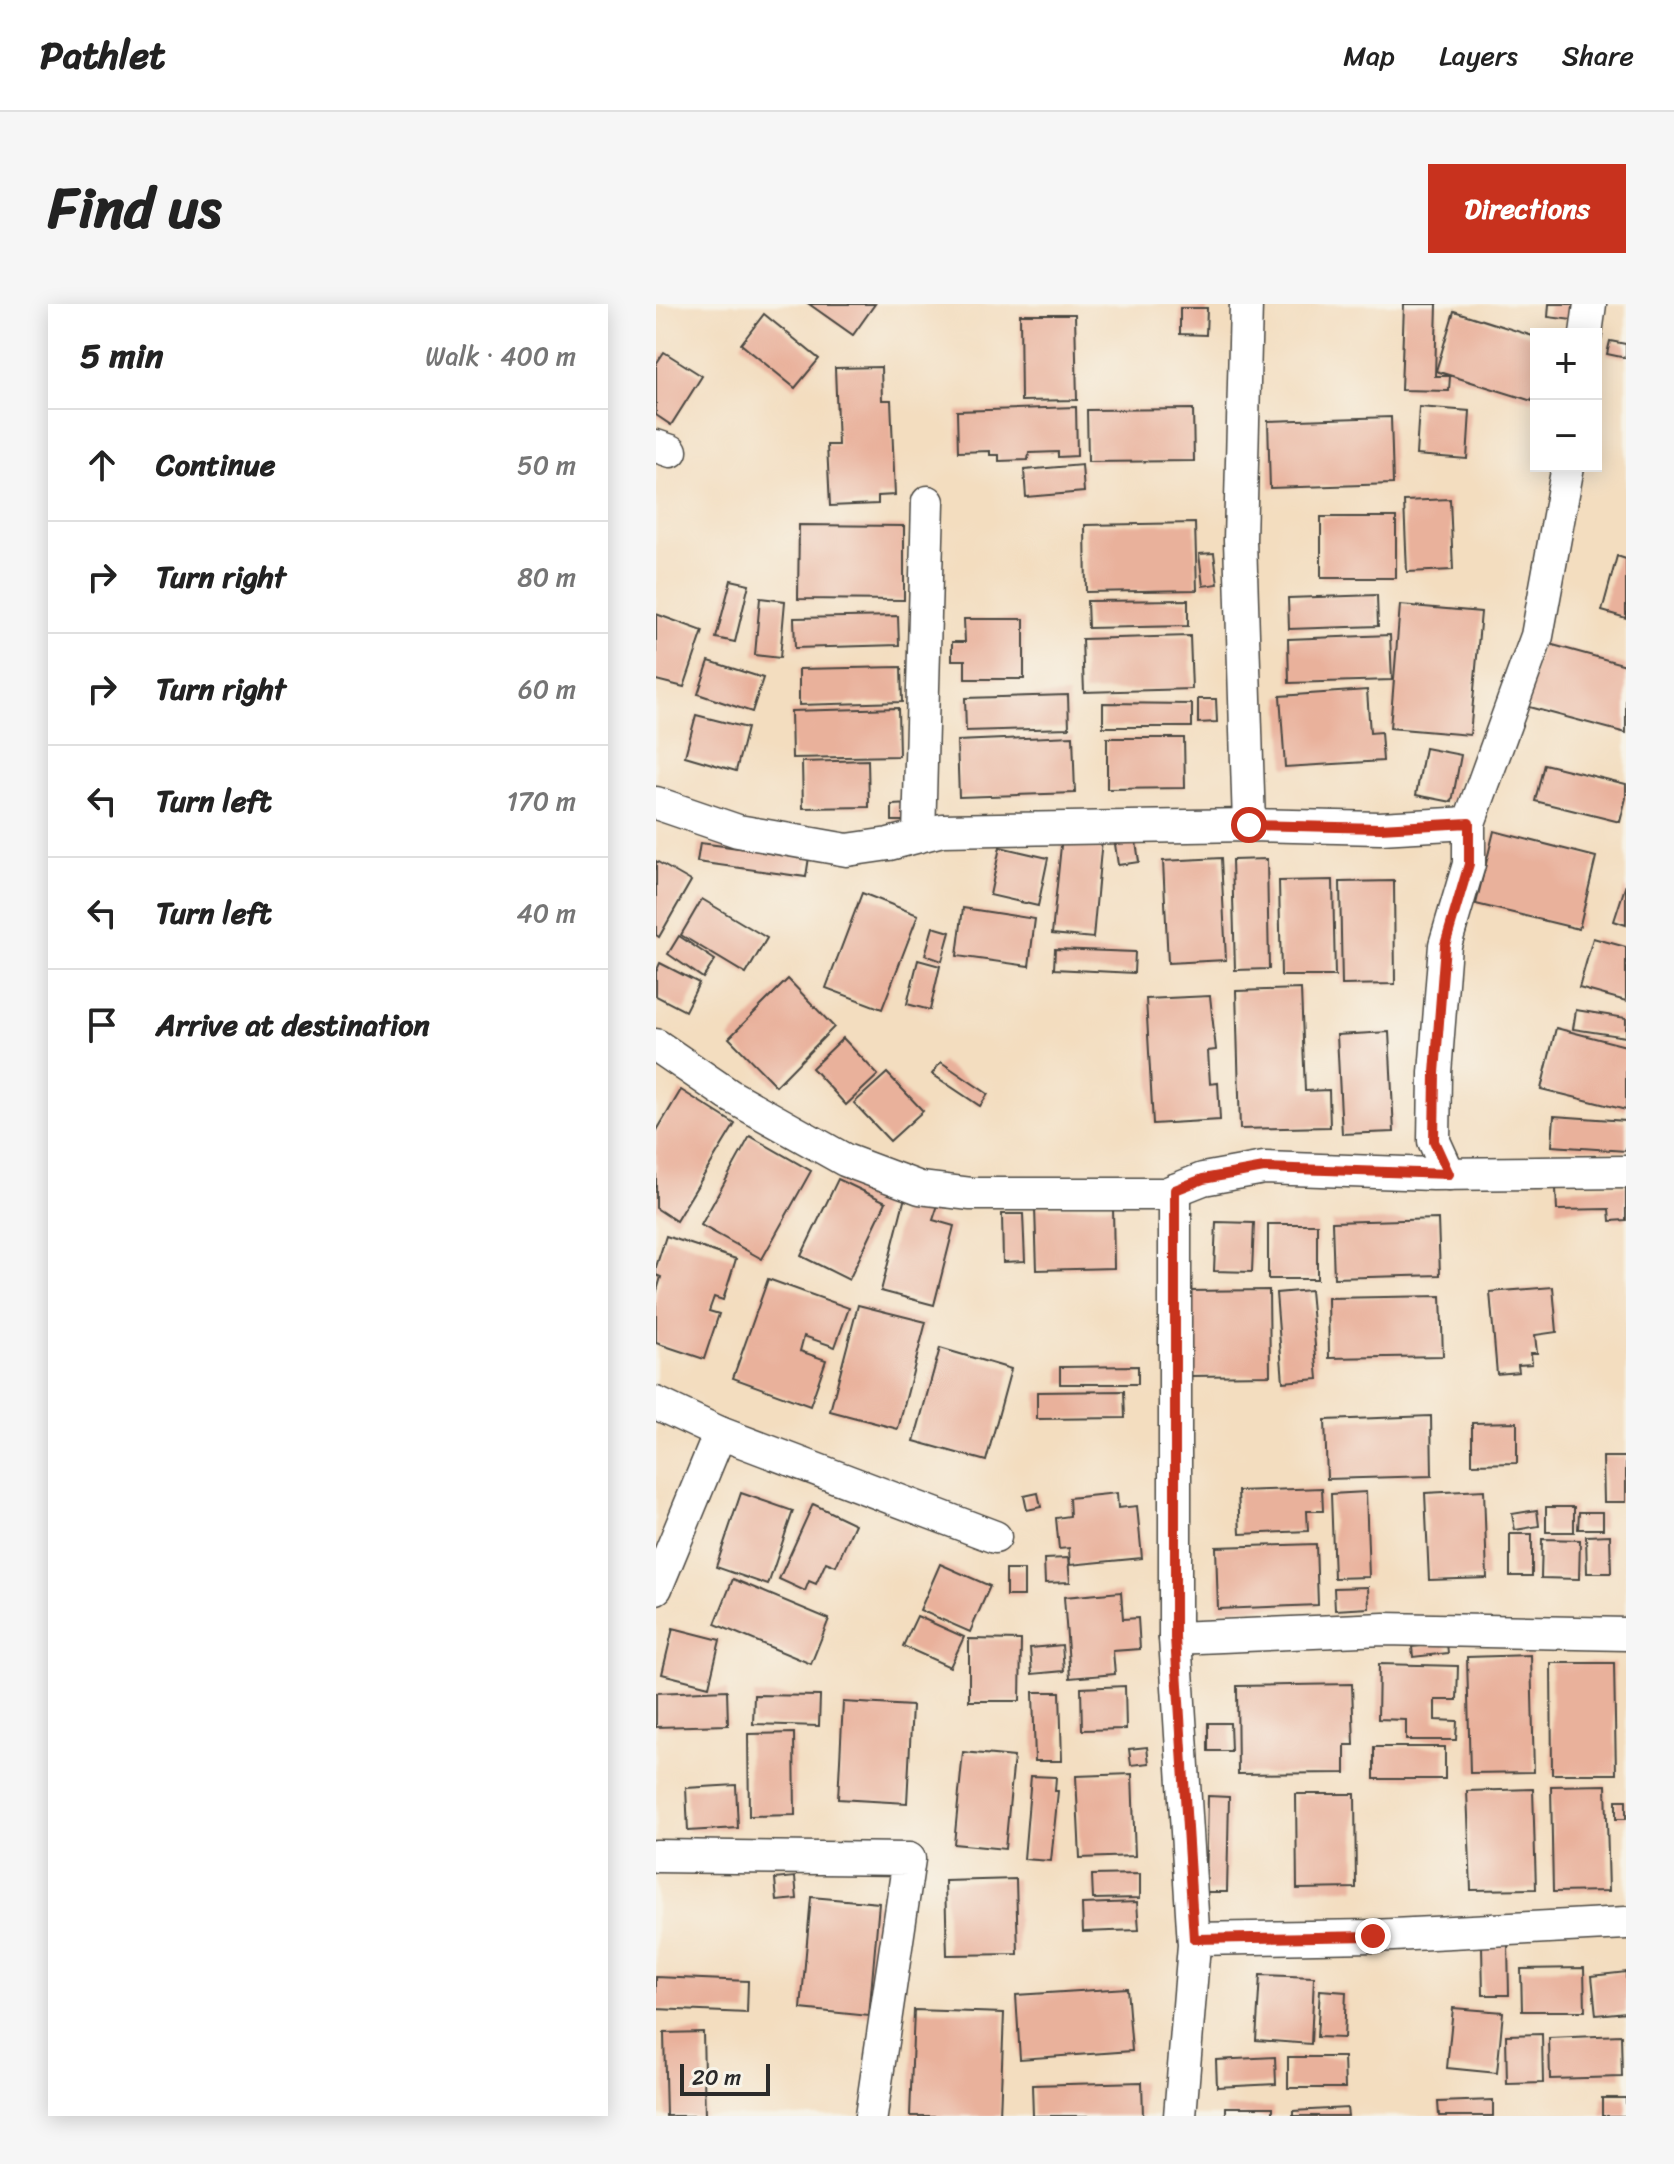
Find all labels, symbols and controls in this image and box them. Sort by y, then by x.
text: Pathlet [40,22,166,89]
text: Map [1343,31,1395,80]
text: Layers [1439,31,1518,80]
text: Share [1562,31,1634,80]
text: Find us [48,159,221,258]
button: Directions [1428,164,1626,253]
text: 5 min [80,326,163,386]
map controls [1530,328,1602,472]
button: + [1530,328,1602,400]
text: Walk · 400 m [425,333,576,379]
button: − [1530,400,1602,472]
text: Continue [156,438,275,492]
text: 50 m [517,442,576,488]
icon: ahead [80,443,124,487]
text: Turn right [156,550,286,604]
text: 80 m [517,554,576,600]
icon: right [80,555,124,599]
text: Turn right [156,662,286,716]
text: 60 m [518,666,576,712]
icon: right [80,667,124,711]
text: Turn left [156,774,272,828]
text: 170 m [507,778,576,824]
icon: left [80,779,124,823]
route start [1231,807,1267,843]
text: Turn left [156,886,272,940]
text: 40 m [517,890,576,936]
icon: left [80,891,124,935]
text: Arrive at destination [156,998,430,1052]
icon: arrive [80,1003,124,1047]
route end [1355,1918,1391,1954]
text: 20 m [692,2058,741,2097]
scale bar [680,2060,770,2096]

